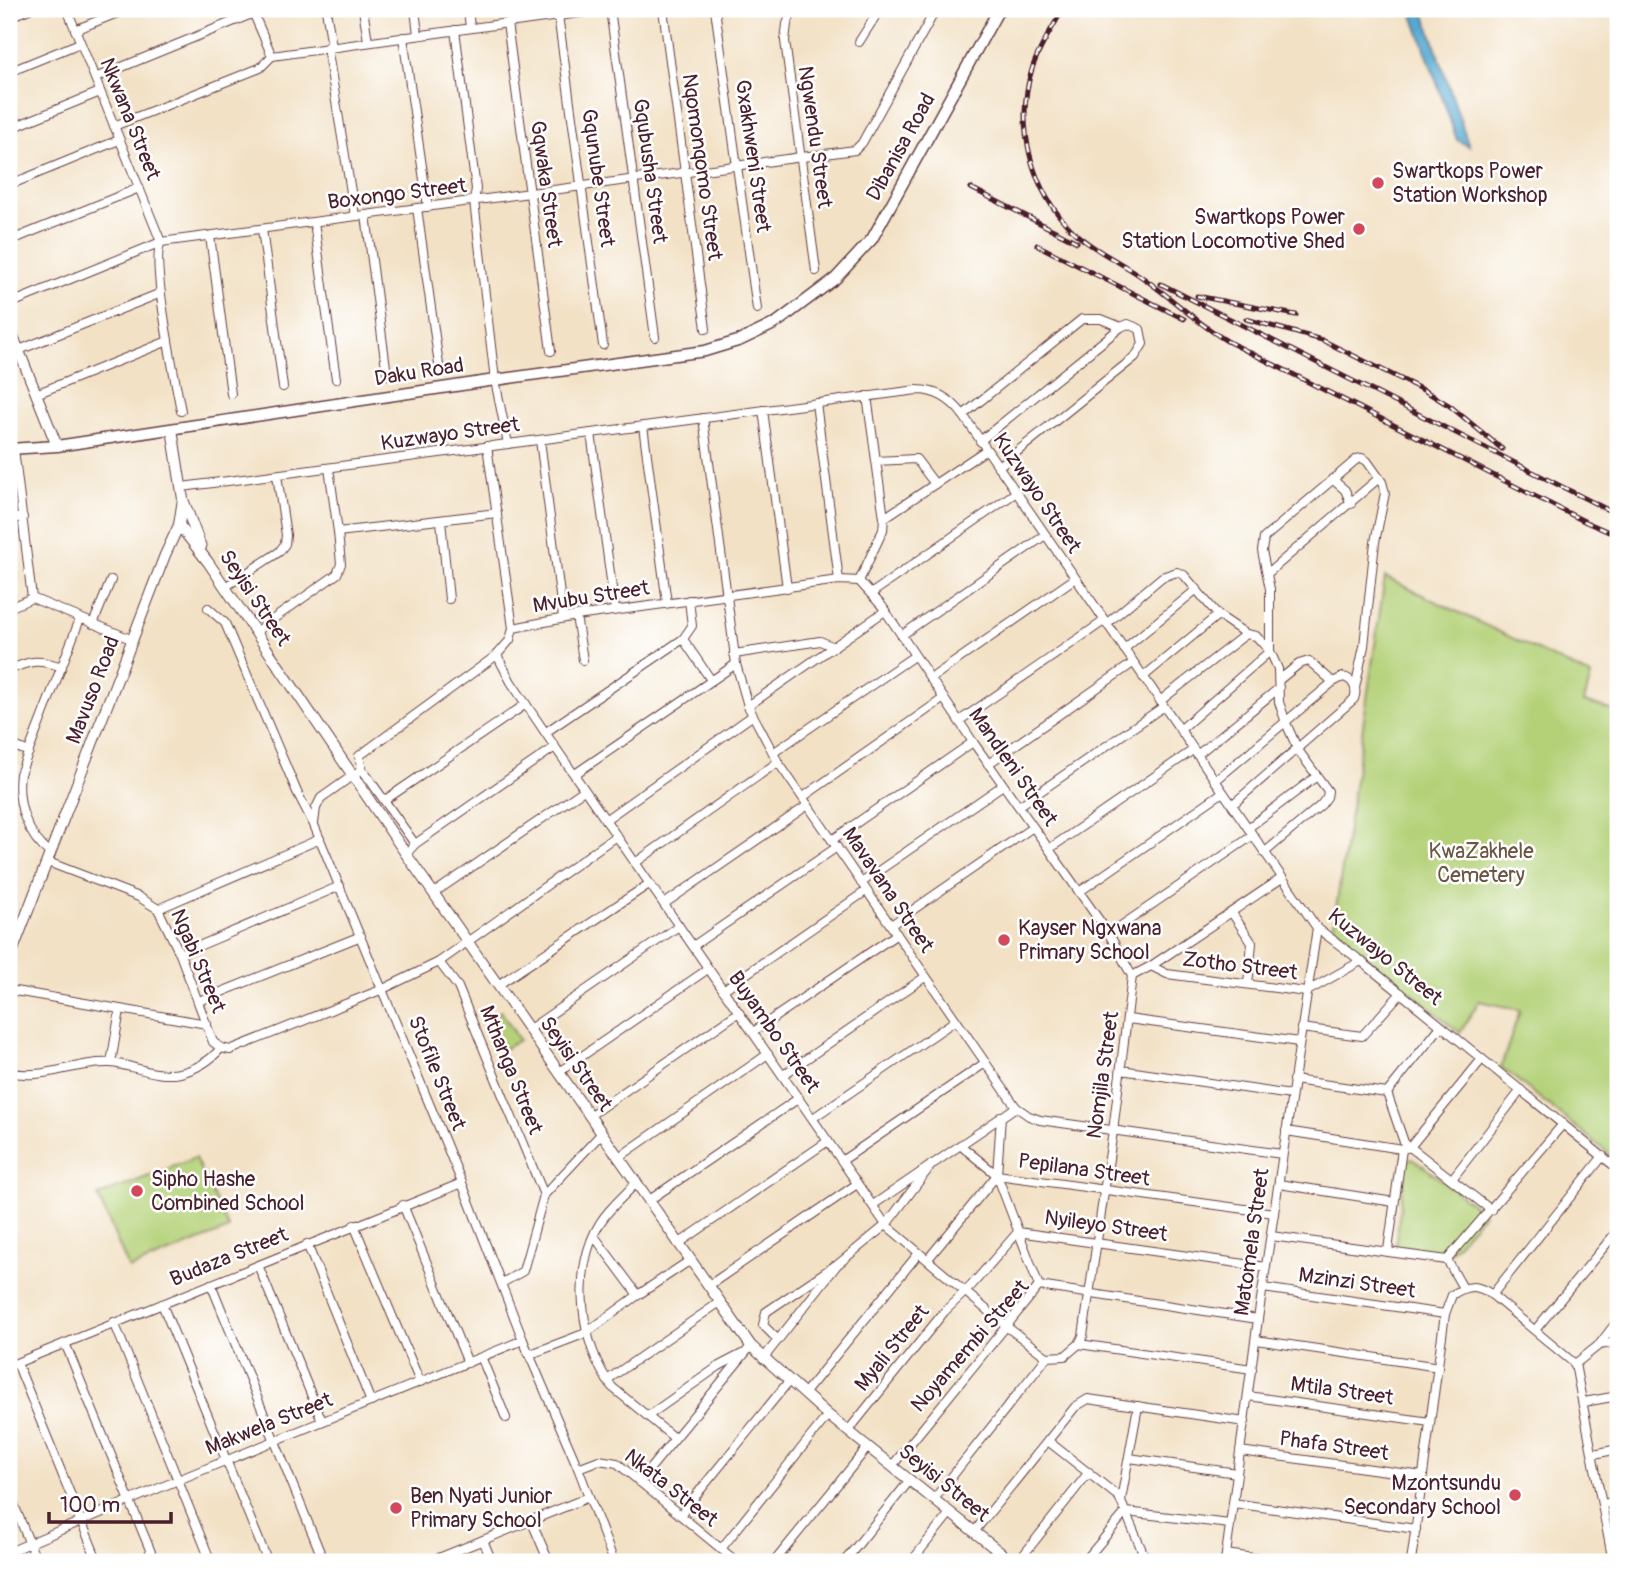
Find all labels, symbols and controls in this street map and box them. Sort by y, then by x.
street label: Nkwana Street [93,54,167,185]
street label: Ngwendu Street [792,64,838,210]
street label: Nqomonqomo Street [676,72,729,263]
street label: Gxakhweni Street [729,78,777,235]
street label: Dibanisa Road [860,88,942,206]
street label: Gqubusha Street [626,97,674,246]
street label: Gqunube Street [575,107,621,249]
street label: Gqwaka Street [524,119,568,250]
place label: Swartkops Power Station Workshop [1392,158,1548,209]
street label: Boxongo Street [326,172,469,216]
marker: Swartkops Power Station Workshop [1370,175,1386,191]
place label: Swartkops Power Station Locomotive Shed [1121,204,1345,255]
marker: Swartkops Power Station Locomotive Shed [1351,221,1367,237]
street label: Daku Road [372,352,466,392]
street label: Kuzwayo Street [379,411,522,457]
street label: Kuzwayo Street [987,427,1088,559]
street label: Seyisi Street [213,545,297,652]
street label: Mvubu Street [531,574,652,620]
street label: Mavuso Road [60,632,126,748]
street label: Mandleni Street [962,703,1064,832]
street label: Mavavana Street [836,822,940,958]
park label: KwaZakhele Cemetery [1429,838,1534,889]
street label: Kuzwayo Street [1322,902,1448,1012]
street label: Ngabi Street [164,905,232,1017]
place label: Kayser Ngxwana Primary School [1018,915,1161,966]
marker: Kayser Ngxwana Primary School [996,932,1012,948]
street label: Zotho Street [1181,946,1300,987]
street label: Buyambo Street [722,966,826,1099]
street label: Mthanga Street [473,1002,549,1139]
street label: Nomjila Street [1081,1009,1125,1140]
street label: Seyisi Street [533,1011,619,1117]
street label: Stofile Street [402,1012,472,1135]
street label: Pepilana Street [1016,1147,1152,1193]
place label: Sipho Hashe Combined School [151,1166,305,1217]
street label: Matomela Street [1228,1166,1276,1317]
marker: Sipho Hashe Combined School [129,1183,145,1199]
street label: Nyileyo Street [1043,1204,1170,1248]
street label: Budaza Street [166,1221,292,1293]
street label: Mzinzi Street [1297,1261,1418,1305]
street label: Noyamembi Street [905,1274,1035,1418]
street label: Myali Street [849,1299,936,1397]
street label: Mtila Street [1289,1370,1396,1412]
street label: Makwela Street [202,1386,337,1462]
street label: Phafa Street [1278,1425,1391,1467]
street label: Seyisi Street [893,1438,996,1528]
street label: Nkata Street [619,1443,724,1533]
place label: Mzontsundu Secondary School [1343,1470,1501,1521]
scale bar [49,1480,172,1524]
place label: Ben Nyati Junior Primary School [410,1483,553,1534]
marker: Mzontsundu Secondary School [1507,1487,1523,1503]
text: 100 m [60,1492,120,1519]
marker: Ben Nyati Junior Primary School [388,1500,404,1516]

